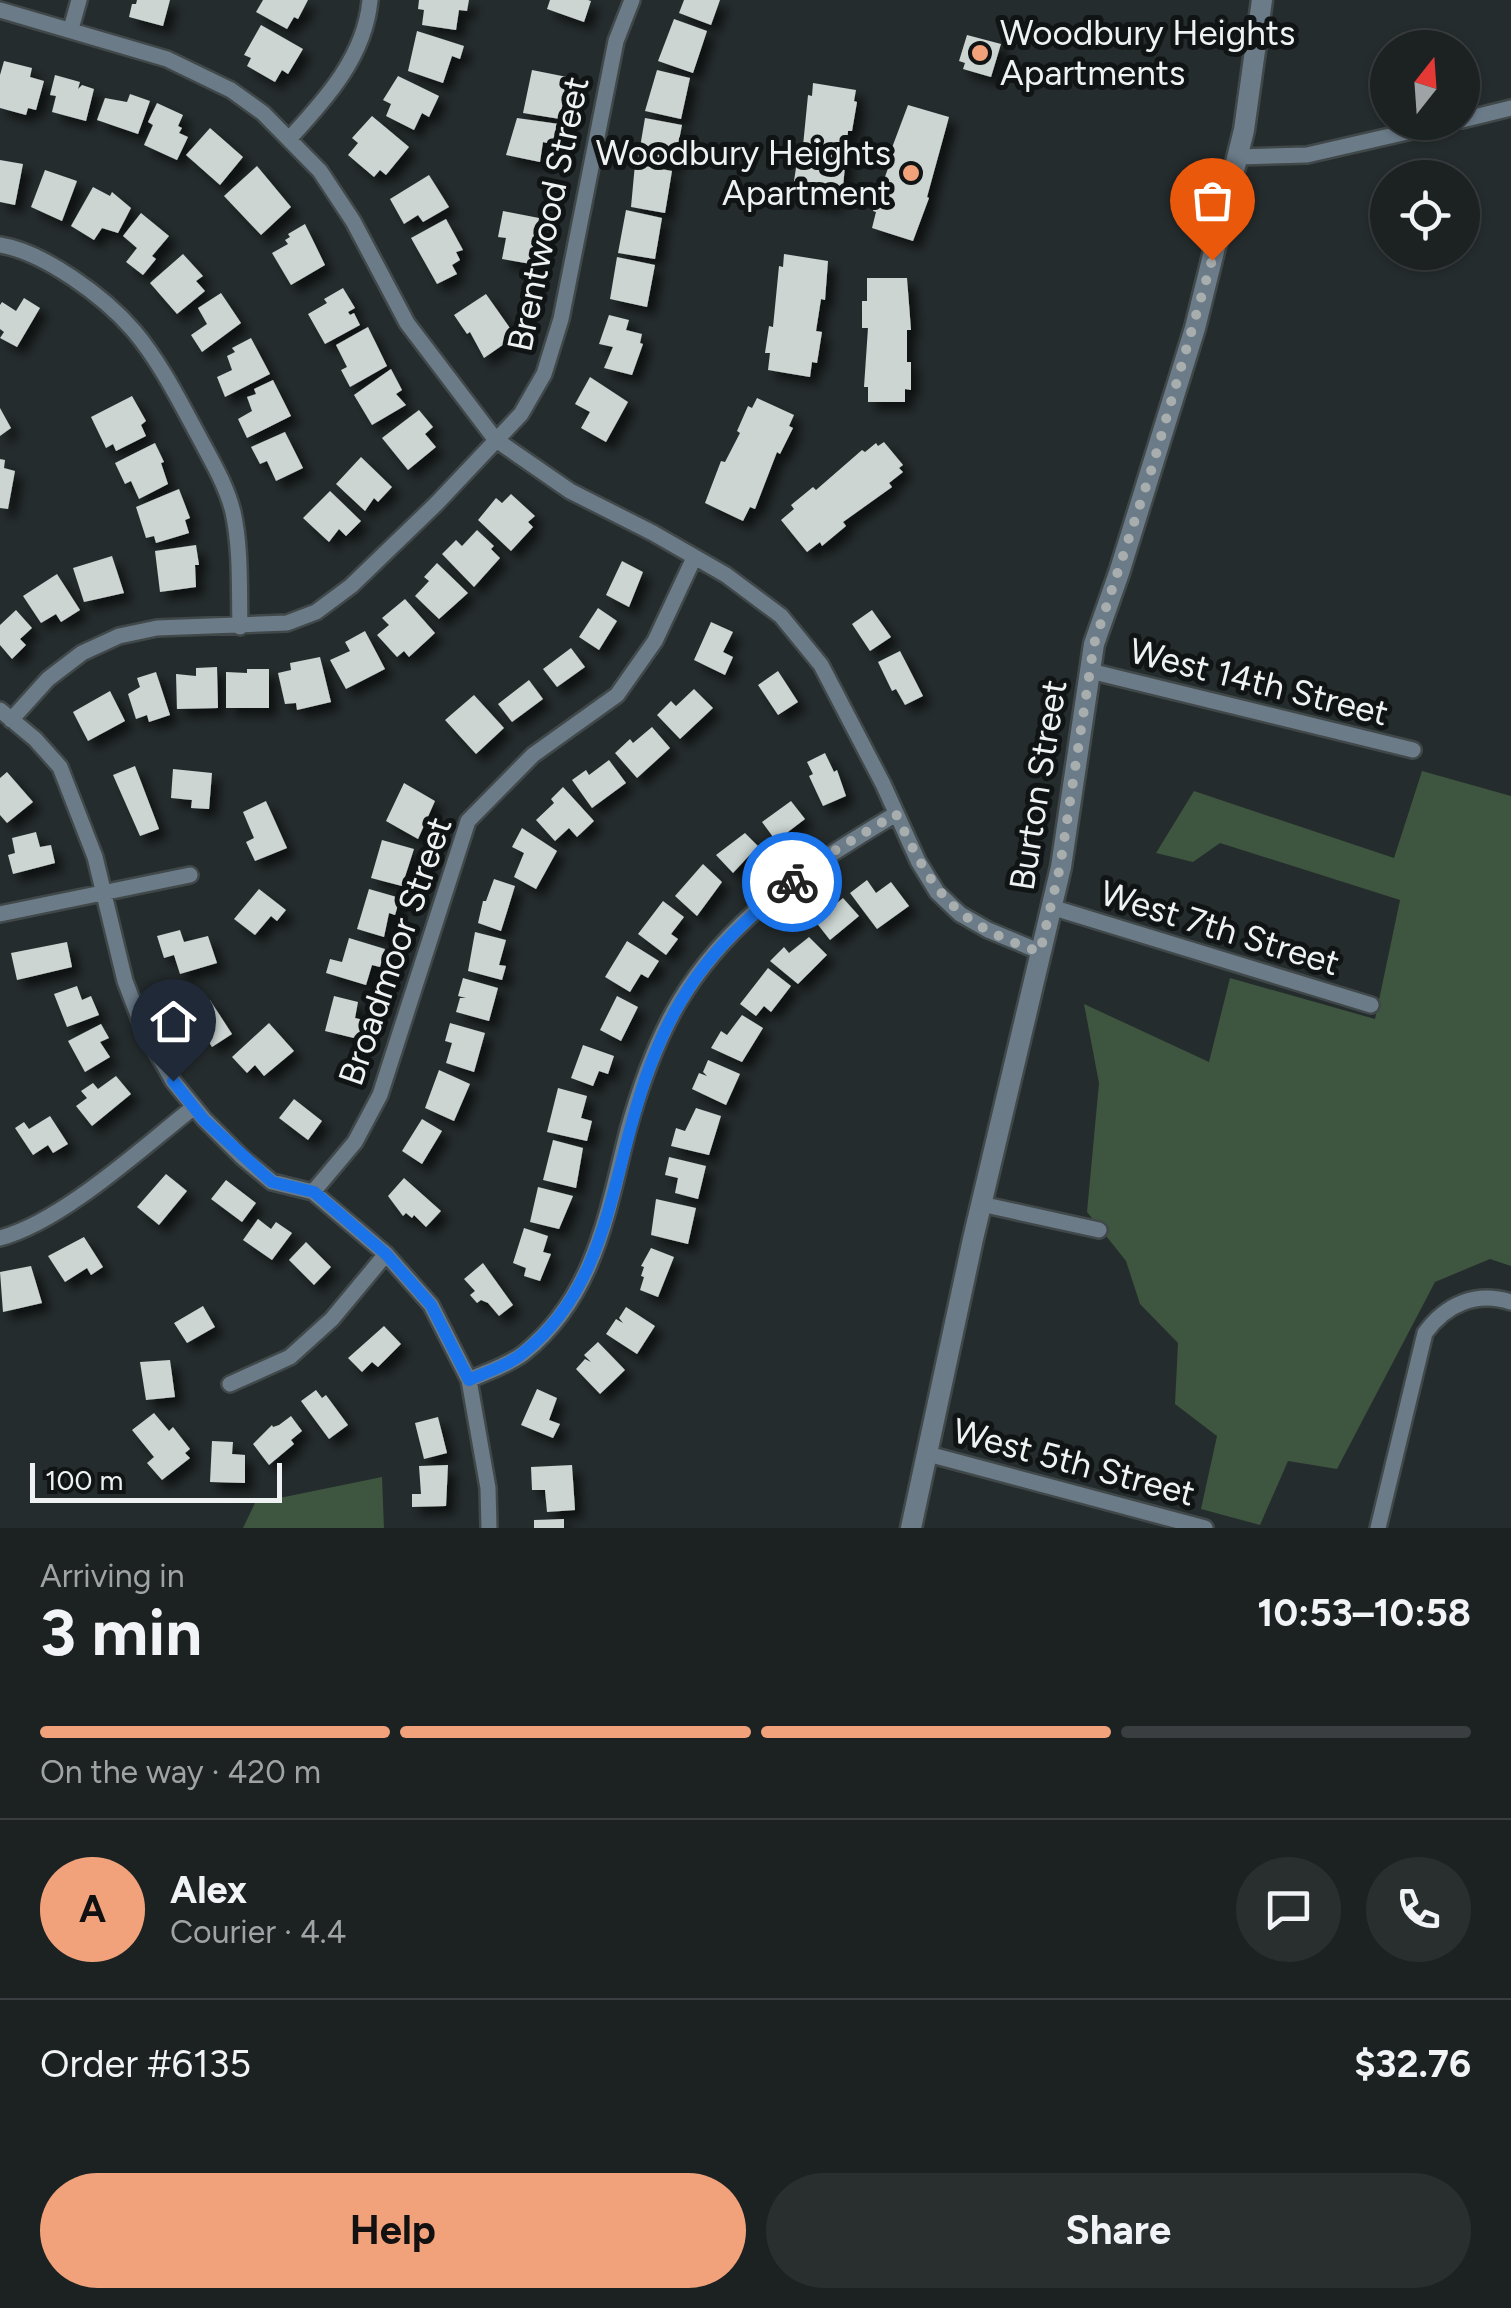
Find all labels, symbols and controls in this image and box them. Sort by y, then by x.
place label: Woodbury Heights Apartments [1000,12,1295,94]
north arrow [1370,30,1480,140]
map controls [1370,30,1480,270]
marker: Woodbury Heights Apartments [969,42,991,64]
street label: Brentwood Street [498,73,598,355]
place label: Woodbury Heights Apartment [596,132,891,214]
pin [1170,158,1255,261]
button: locate [1370,160,1480,270]
marker: Woodbury Heights Apartment [900,162,922,184]
icon: bag [1185,173,1240,228]
street label: West 14th Street [1125,630,1393,734]
street label: Burton Street [1001,677,1075,893]
street label: Broadmoor Street [329,811,461,1091]
courier [742,832,842,932]
icon: bike [765,855,820,910]
street label: West 7th Street [1095,872,1345,984]
pin [131,979,216,1082]
icon: home [146,994,201,1049]
street label: West 5th Street [948,1409,1200,1515]
scale bar [30,1458,282,1502]
text: 100 m [45,1463,123,1497]
text: Arriving in [40,1557,185,1595]
text: 10:53–10:58 [1257,1590,1471,1636]
text: 3 min [40,1593,202,1671]
text: On the way · 420 m [40,1753,321,1791]
button: chat [1236,1857,1341,1962]
button: phone [1366,1857,1471,1962]
text: Alex [170,1867,247,1913]
text: A [79,1886,106,1932]
text: Courier · 4.4 [170,1913,346,1951]
text: Order #6135 [40,2041,251,2087]
text: $32.76 [1354,2041,1471,2087]
button: Help [40,2173,746,2288]
button: Share [766,2173,1471,2288]

